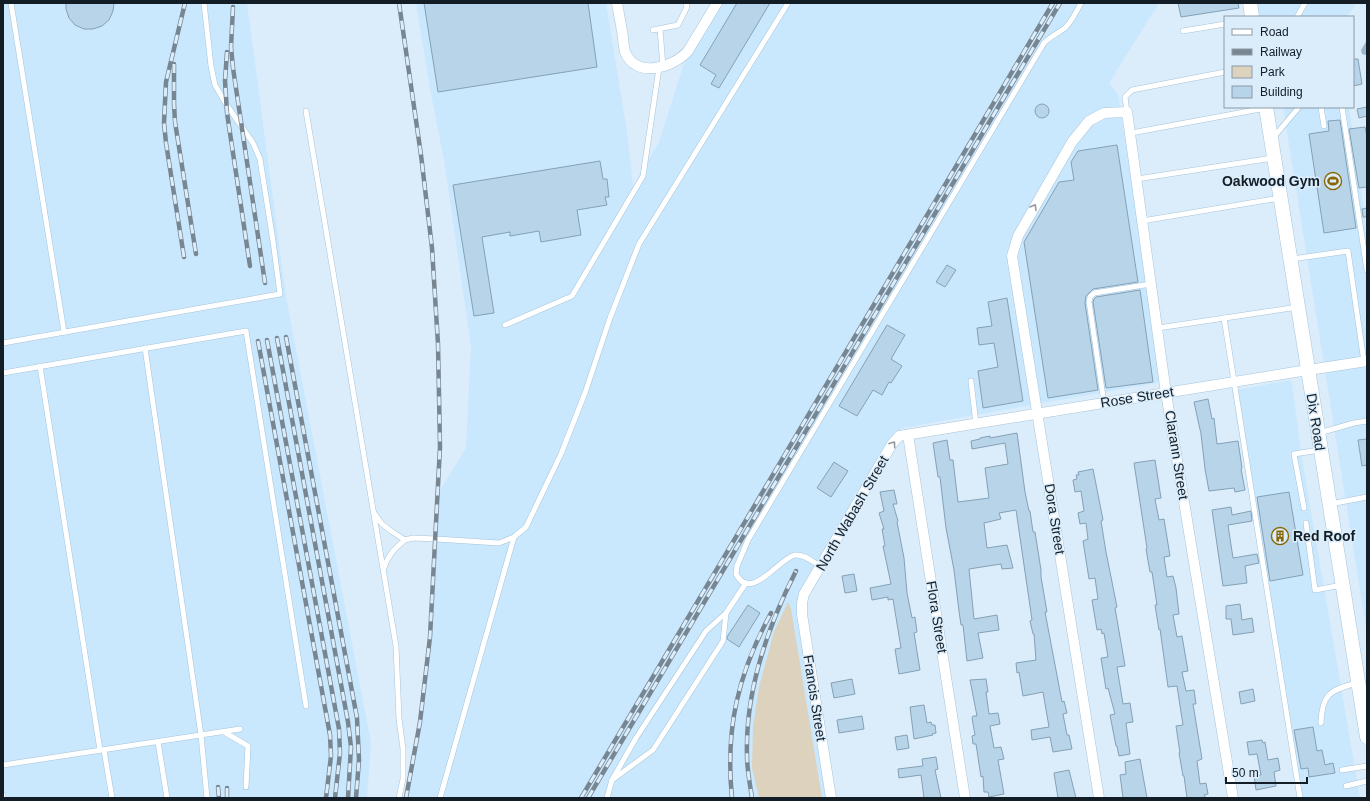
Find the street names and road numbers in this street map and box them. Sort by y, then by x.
street label: Rose Street [1099,383,1175,411]
street label: Dix Road [1304,392,1328,452]
street label: Clarann Street [1162,409,1192,501]
street label: North Wabash Street [813,453,892,573]
street label: Dora Street [1041,482,1069,556]
street label: Flora Street [923,580,951,654]
street label: Francis Street [800,654,830,742]

